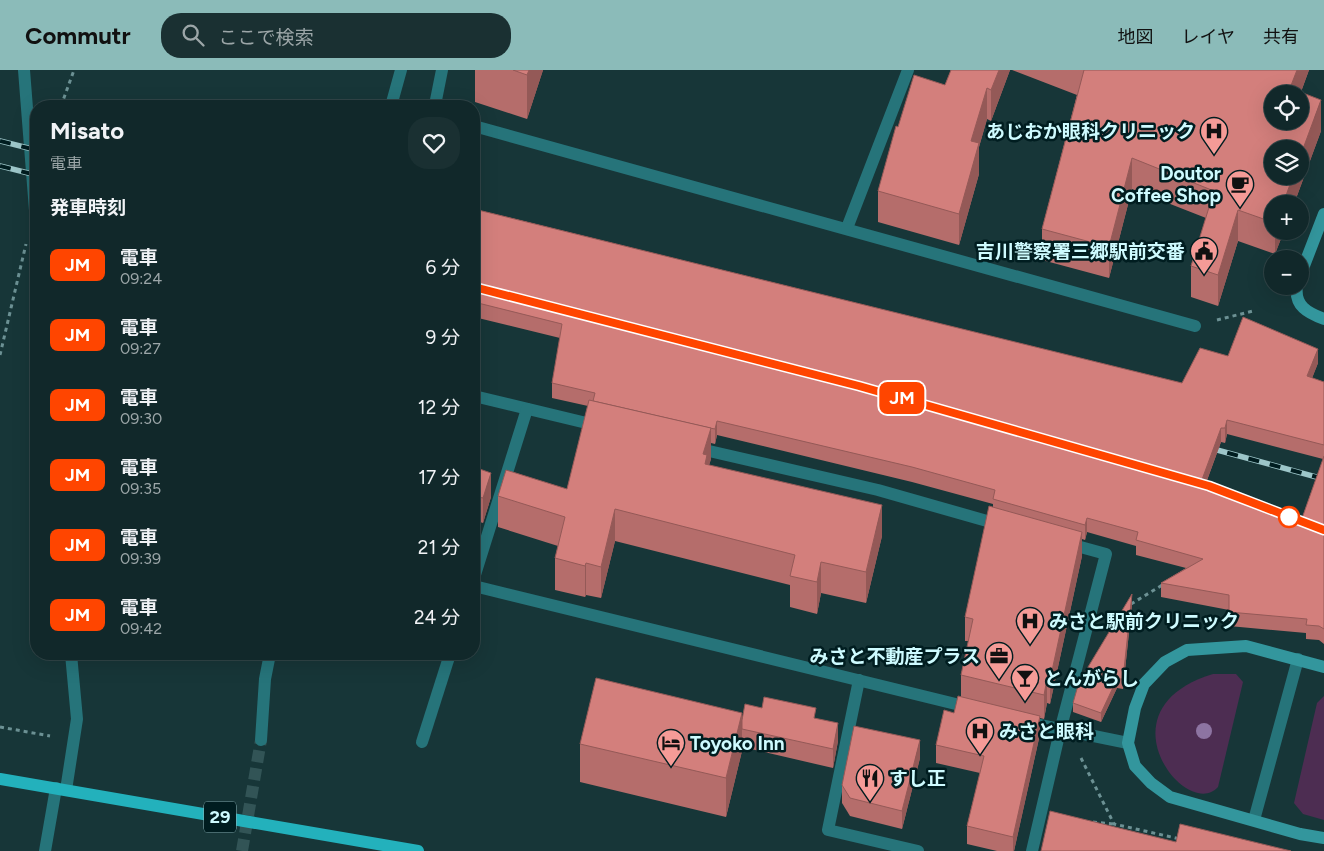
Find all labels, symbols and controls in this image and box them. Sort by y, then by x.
search box [161,13,511,58]
text: Commutr [25,21,131,50]
icon: search [179,21,207,49]
text: ここで検索 [219,26,314,49]
text: 地図 [1118,26,1154,48]
text: レイヤ [1182,26,1235,48]
text: 共有 [1263,26,1299,48]
map controls [1264,85,1309,295]
button: locate [1264,85,1309,130]
text: Misato [50,116,124,145]
hospital icon: あじおか眼科クリニック [1199,116,1229,155]
button: heart [408,117,460,169]
place label: あじおか眼科クリニック [986,120,1195,143]
button: layers [1264,140,1309,185]
text: 電車 [50,154,82,173]
place label: Doutor Coffee Shop [1111,162,1221,207]
cafe icon: Doutor Coffee Shop [1225,169,1255,208]
button: + [1264,195,1309,240]
text: 発車時刻 [50,196,126,219]
public building icon: 吉川警察署三郷駅前交番 [1189,236,1219,275]
place label: 吉川警察署三郷駅前交番 [976,240,1185,263]
text: 電車 [120,246,158,269]
button: − [1264,250,1309,295]
text: JM [65,254,90,276]
text: 6 分 [426,256,460,279]
text: 09:24 [120,269,162,288]
text: 電車 [120,316,158,339]
text: JM [65,324,90,346]
text: 9 分 [426,326,460,349]
text: 09:27 [120,339,161,358]
line badge: JM [880,382,924,414]
text: 電車 [120,386,158,409]
text: JM [889,387,915,409]
text: JM [65,394,90,416]
text: 12 分 [418,396,460,419]
text: 09:30 [120,409,162,428]
text: 電車 [120,456,158,479]
text: JM [65,464,90,486]
text: 17 分 [418,466,460,489]
text: 09:35 [120,479,161,498]
unlabelled marker [1278,506,1300,528]
text: 電車 [120,526,158,549]
text: JM [65,534,90,556]
text: 21 分 [418,536,460,559]
text: 09:39 [120,549,161,568]
text: 電車 [120,596,158,619]
text: JM [65,604,90,626]
text: 24 分 [414,606,460,629]
hospital icon: みさと駅前クリニック [1015,606,1045,645]
place label: みさと駅前クリニック [1049,610,1239,633]
text: 09:42 [120,619,162,638]
office icon: みさと不動産プラス [984,641,1014,680]
place label: みさと不動産プラス [809,645,980,668]
bar icon: とんがらし [1010,663,1040,702]
place label: とんがらし [1044,667,1139,690]
hospital icon: みさと眼科 [965,716,995,755]
place label: みさと眼科 [999,720,1094,743]
hotel icon: Toyoko Inn [656,728,686,767]
place label: Toyoko Inn [690,732,785,755]
restaurant icon: すし正 [855,763,885,802]
place label: すし正 [889,767,946,790]
road number: 29 [204,802,236,832]

